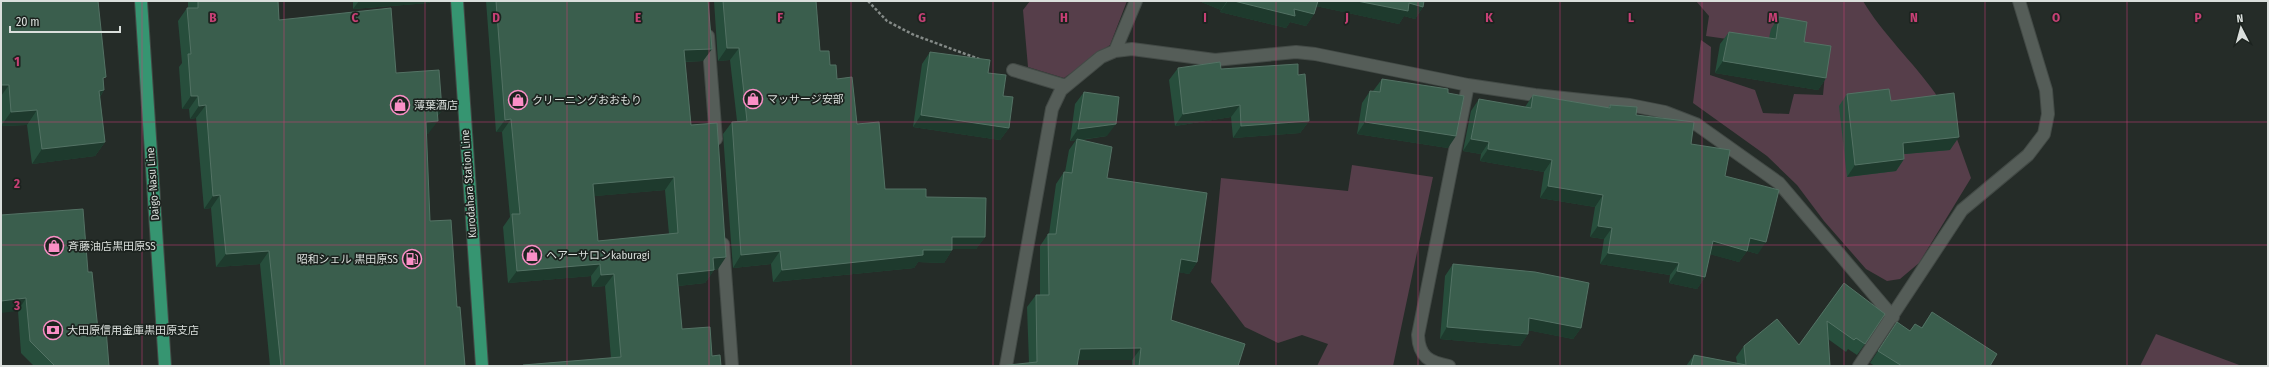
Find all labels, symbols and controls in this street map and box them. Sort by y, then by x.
scale bar [10,8,120,34]
north arrow [2221,8,2261,48]
text: B [209,10,217,25]
text: C [352,10,359,25]
text: D [492,10,500,25]
text: E [635,10,641,25]
text: F [777,10,783,25]
text: G [918,10,926,25]
text: H [1060,10,1068,25]
text: I [1203,10,1207,25]
text: J [1344,10,1349,25]
text: K [1485,10,1493,25]
text: L [1628,10,1634,25]
text: M [1768,10,1778,25]
text: N [1910,10,1918,25]
text: O [2052,10,2060,25]
text: P [2194,10,2202,25]
text: N [2236,12,2244,25]
text: 20 m [16,15,40,29]
text: 1 [14,54,20,69]
shop icon: マッサージ安部 [742,88,764,110]
shop icon: クリーニングおおもり [507,89,529,111]
place label: マッサージ安部 [767,93,844,106]
shop icon: 薄葉酒店 [389,94,411,116]
place label: クリーニングおおもり [532,94,642,107]
place label: 薄葉酒店 [414,99,458,112]
street label: Kurodahara Station Line [459,129,479,239]
street label: Daigo-Nasu Line [144,147,162,221]
text: 2 [13,176,20,191]
shop icon: 斉藤油店黒田原SS [43,235,65,257]
place label: 斉藤油店黒田原SS [68,240,156,253]
shop icon: ヘアーサロンkaburagi [521,244,543,266]
fuel station icon: 昭和シェル 黒田原SS [401,248,423,270]
place label: ヘアーサロンkaburagi [546,249,650,262]
place label: 昭和シェル 黒田原SS [297,253,399,266]
text: 3 [13,298,20,313]
bank icon: 大田原信用金庫黒田原支店 [42,319,64,341]
place label: 大田原信用金庫黒田原支店 [67,324,199,337]

